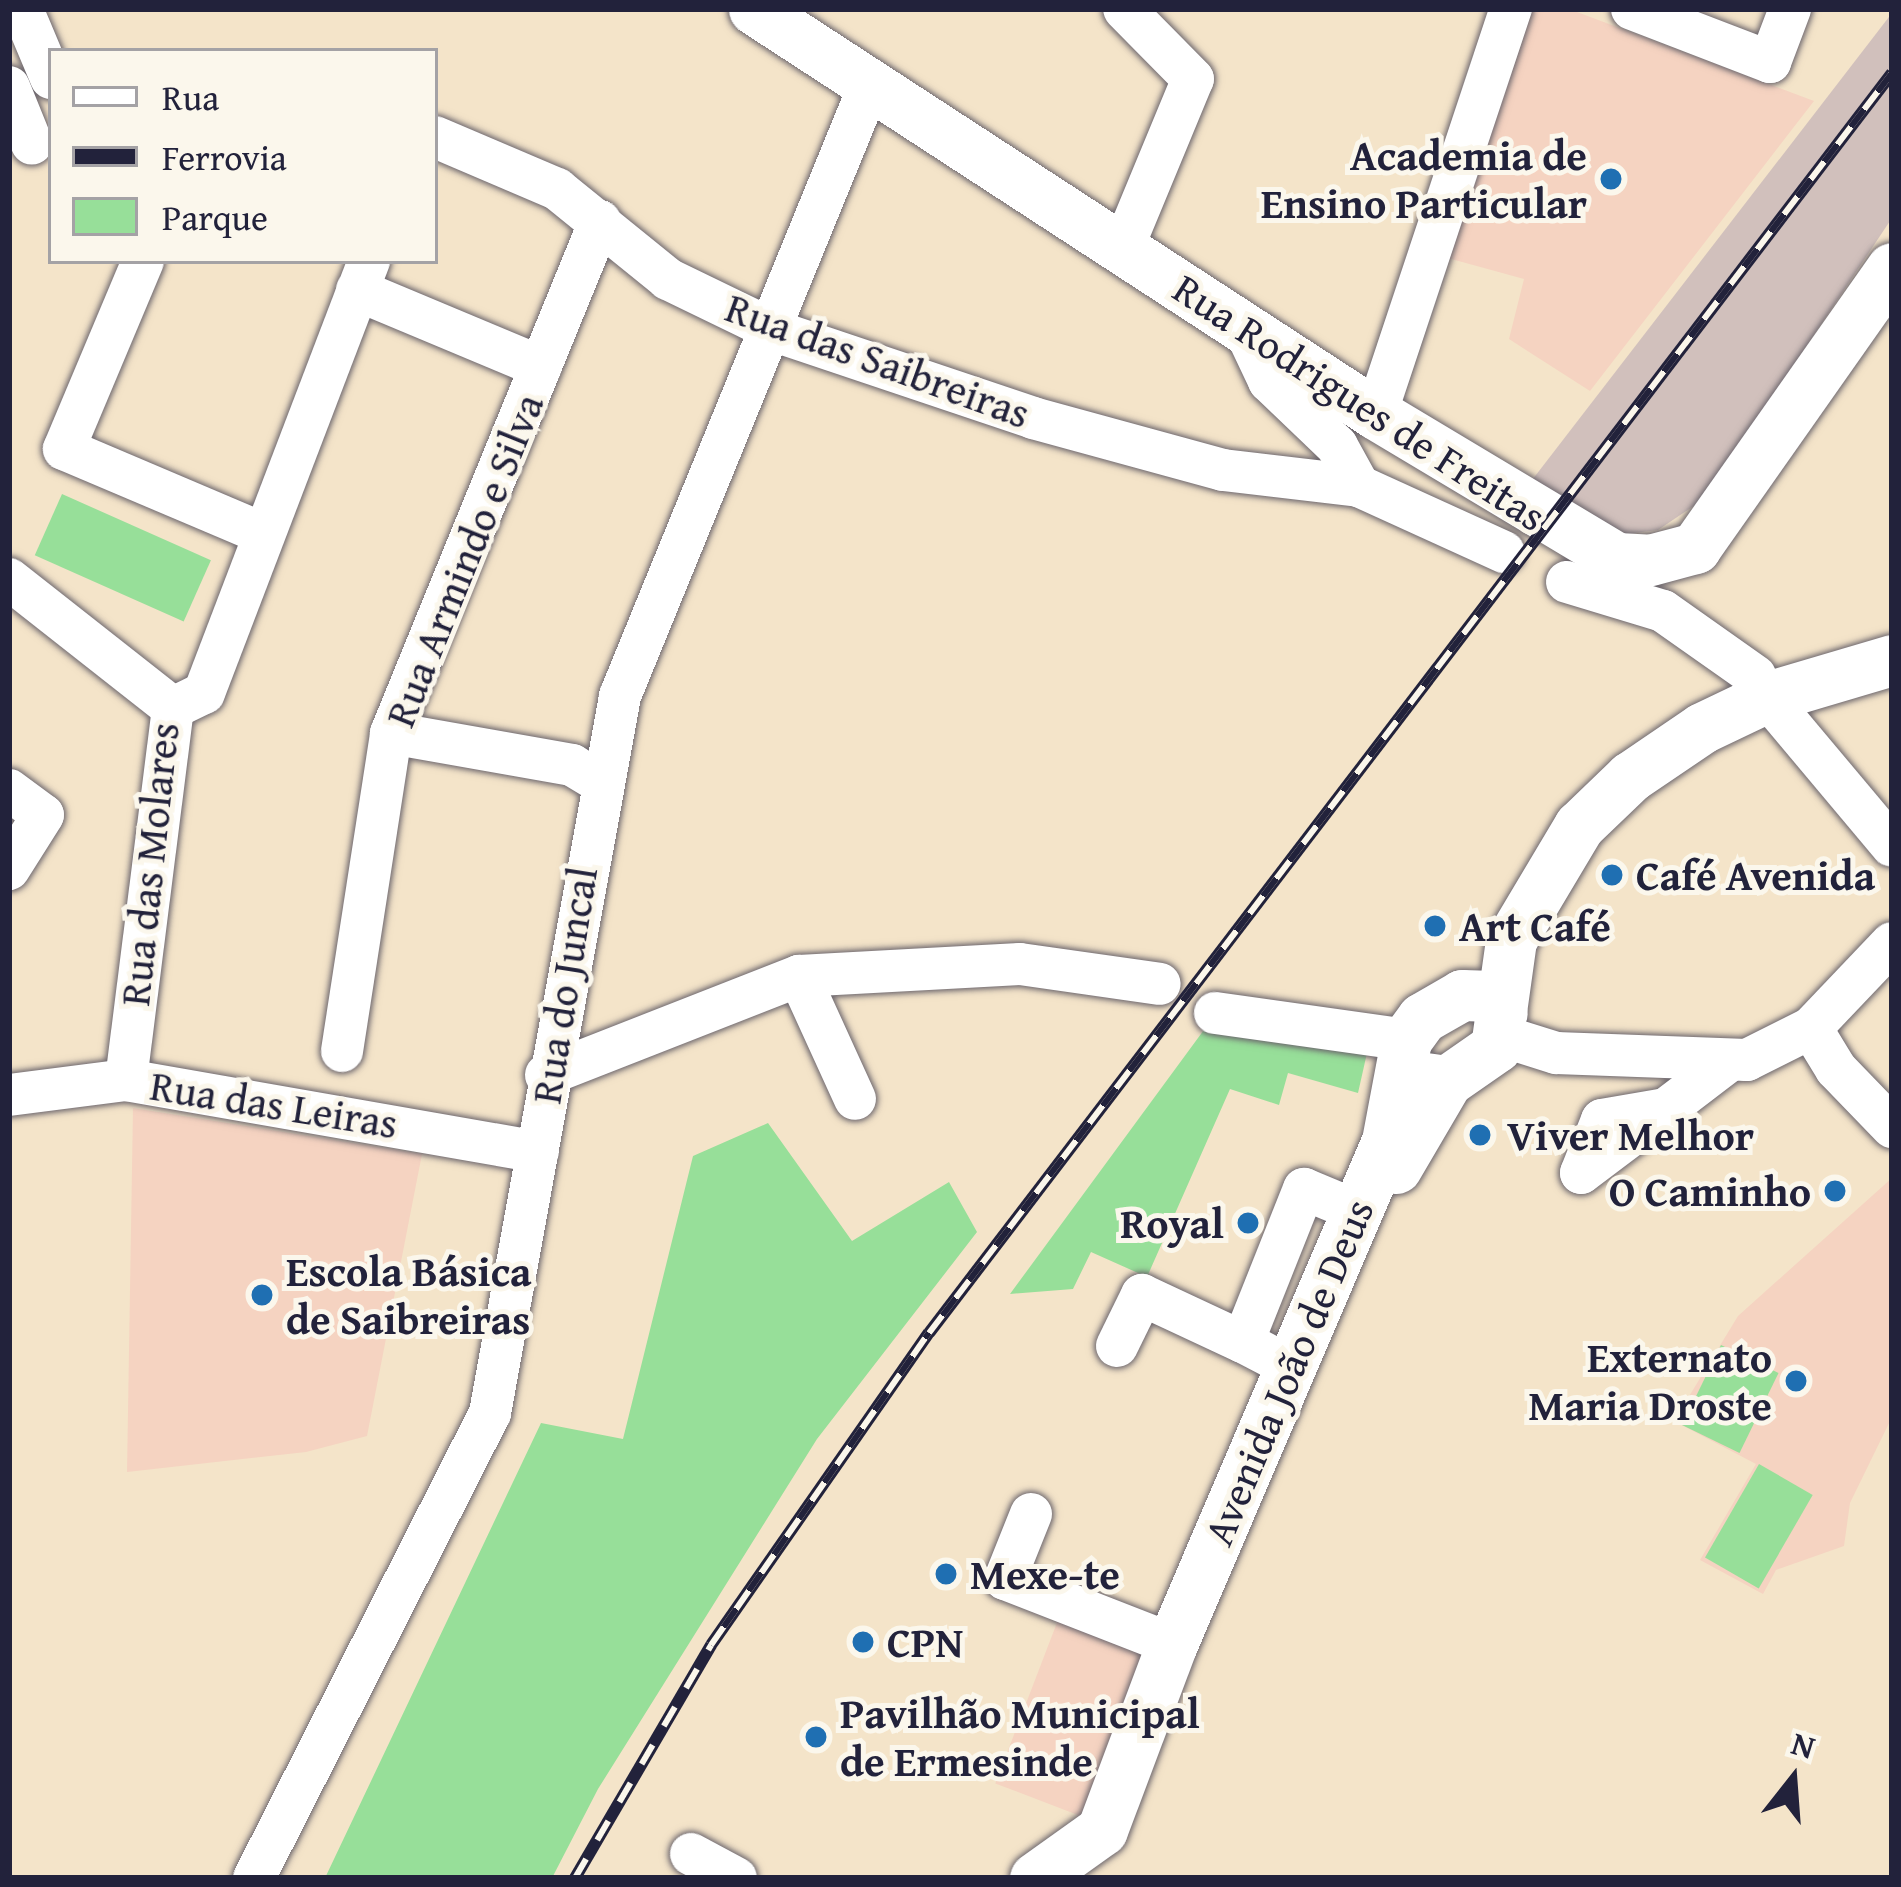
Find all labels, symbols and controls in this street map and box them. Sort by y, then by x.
legend [48,48,438,264]
text: Rua [162,70,219,123]
text: Ferrovia [162,130,287,183]
place label: Academia de Ensino Particular [1261,130,1587,228]
marker: Academia de Ensino Particular [1598,166,1624,192]
text: Parque [162,190,268,243]
street label: Rua Rodrigues de Freitas [1164,263,1556,541]
street label: Rua das Saibreiras [719,282,1037,438]
street label: Rua Armindo e Silva [374,386,554,734]
street label: Rua das Molares [109,720,189,1008]
place label: Café Avenida [1636,850,1875,900]
marker: Café Avenida [1599,862,1625,888]
street label: Rua do Juncal [520,863,608,1107]
place label: Art Café [1459,901,1611,951]
marker: Art Café [1422,913,1448,939]
street label: Rua das Leiras [147,1060,401,1148]
place label: Viver Melhor [1507,1110,1754,1160]
marker: Viver Melhor [1464,1119,1496,1151]
place label: O Caminho [1609,1166,1811,1216]
marker: O Caminho [1822,1178,1848,1204]
street label: Avenida João de Deus [1192,1191,1384,1553]
place label: Royal [1120,1198,1224,1248]
marker: Royal [1235,1210,1261,1236]
place label: Escola Básica de Saibreiras [286,1246,532,1344]
marker: Escola Básica de Saibreiras [249,1282,275,1308]
place label: Externato Maria Droste [1528,1332,1772,1430]
marker: Externato Maria Droste [1783,1368,1809,1394]
place label: Mexe-te [970,1549,1120,1599]
marker: Mexe-te [933,1561,959,1587]
place label: CPN [887,1617,963,1667]
marker: CPN [850,1629,876,1655]
place label: Pavilhão Municipal de Ermesinde [840,1688,1200,1786]
text: N [1786,1718,1821,1771]
north arrow [1733,1719,1853,1839]
marker: Pavilhão Municipal de Ermesinde [803,1724,829,1750]

